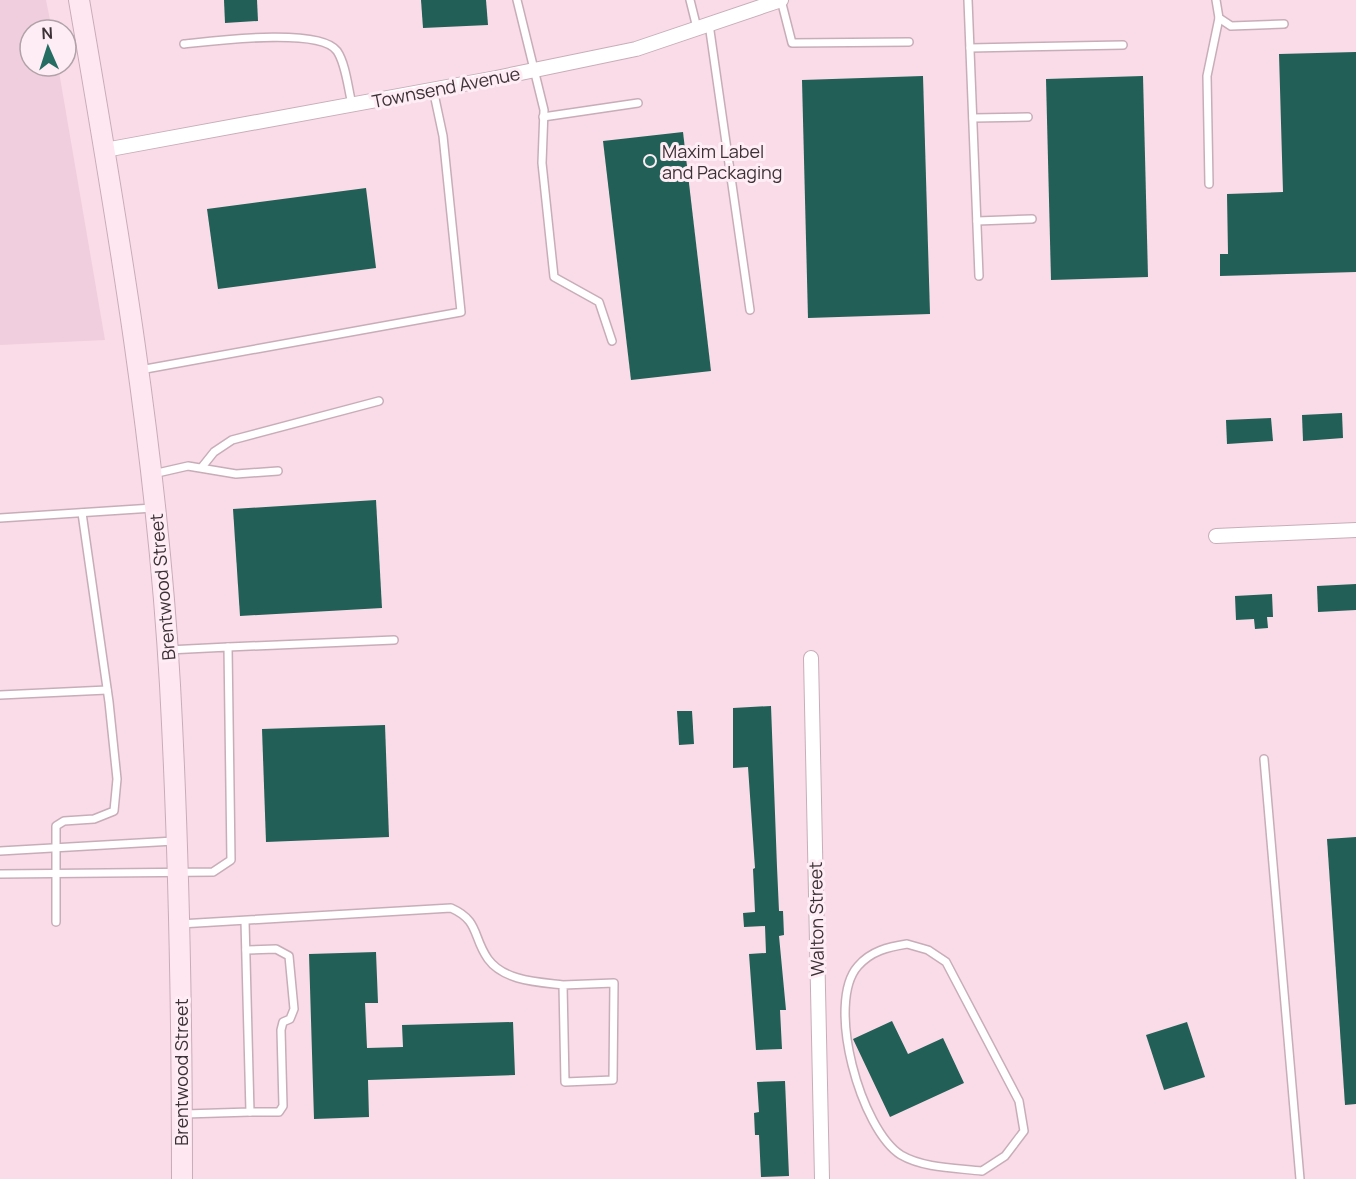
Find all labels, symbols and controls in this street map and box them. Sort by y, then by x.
north arrow [18,18,78,78]
text: N [41,22,54,44]
street label: Townsend Avenue [370,61,522,113]
place label: Maxim Label and Packaging [662,139,782,184]
marker: Maxim Label and Packaging [643,154,657,168]
street label: Brentwood Street [144,513,180,661]
street label: Walton Street [803,861,829,977]
street label: Brentwood Street [169,998,193,1146]

